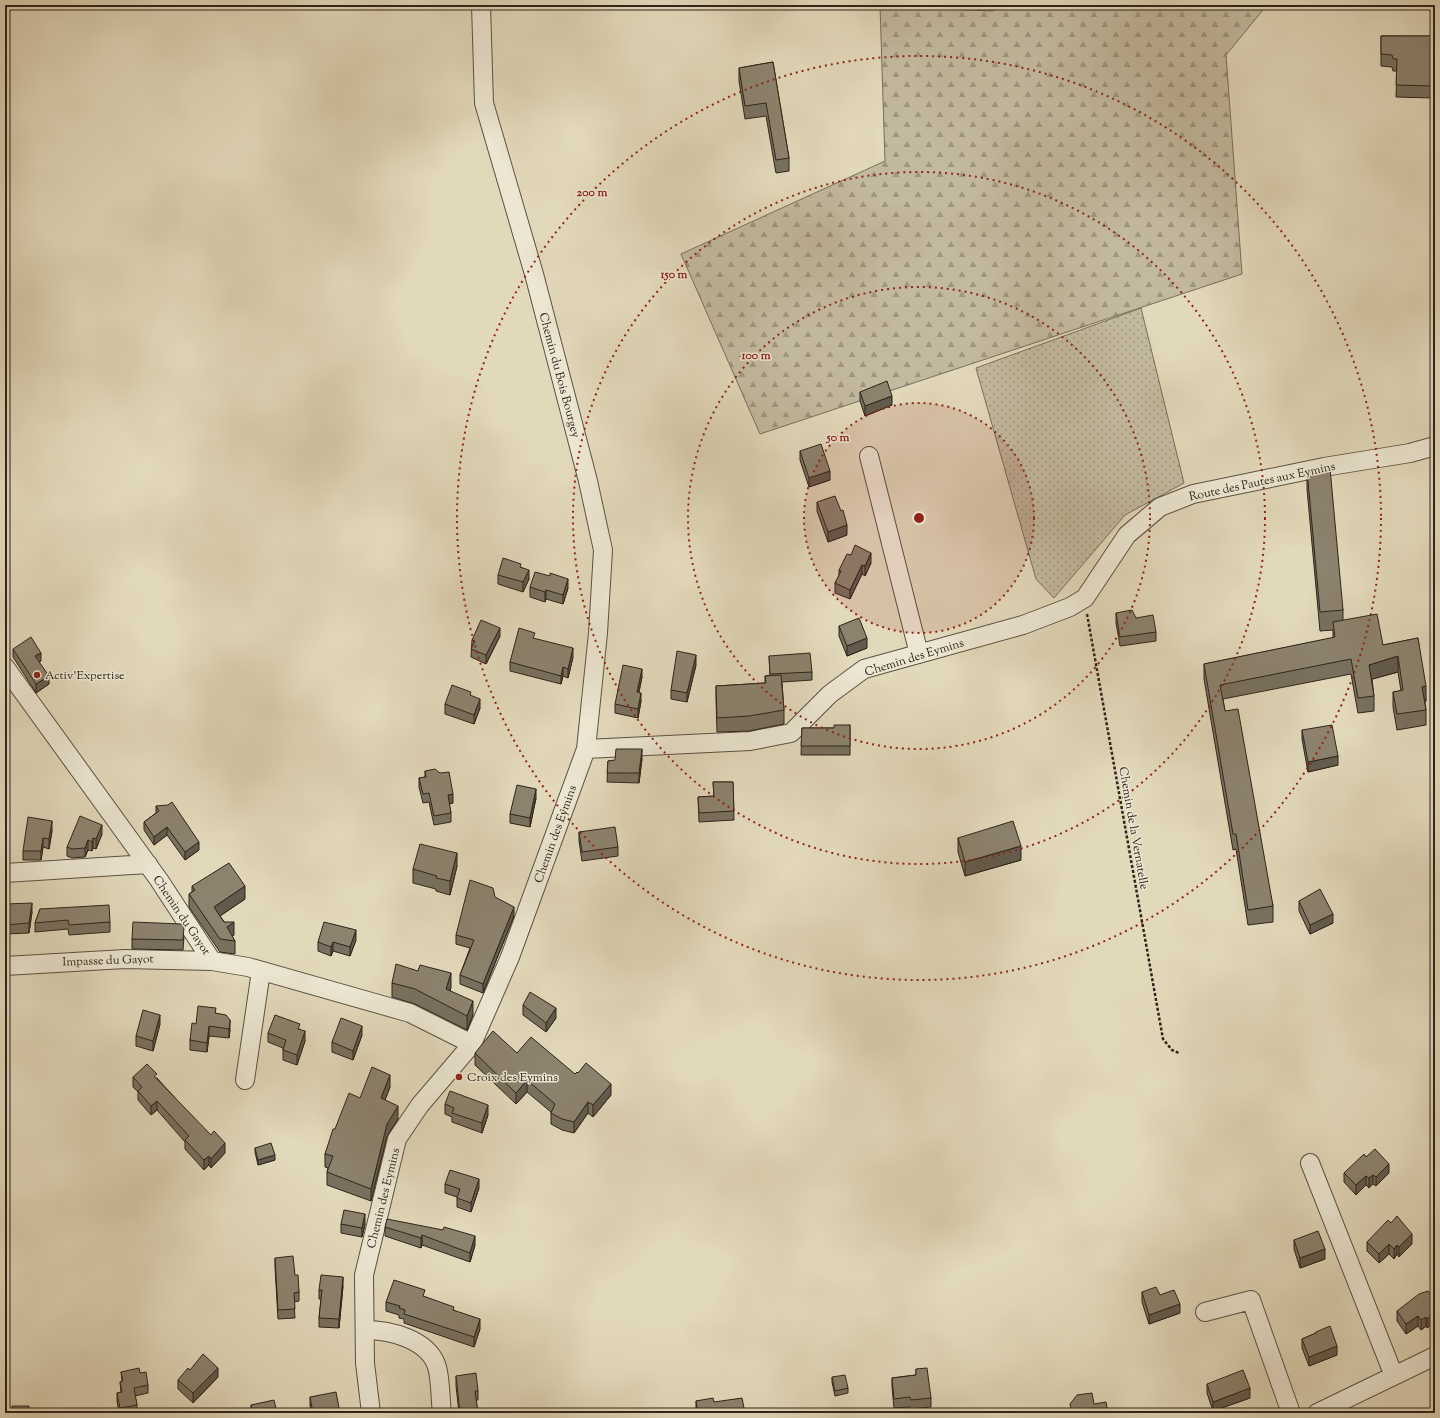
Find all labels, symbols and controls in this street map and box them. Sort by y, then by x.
text: 200 m [577,184,607,202]
text: 150 m [659,266,688,284]
street label: Chemin du Bois Bourgey [534,311,584,440]
text: 100 m [740,347,771,365]
text: 50 m [826,429,850,447]
street label: Route des Pautes aux Eymins [1187,458,1337,506]
centre of rings [912,511,926,525]
street label: Chemin des Eymins [862,634,966,682]
place label: Activ'Expertise [45,667,125,685]
marker: Activ'Expertise [32,670,42,680]
street label: Chemin de la Vernatelle [1113,765,1153,891]
street label: Chemin des Eymins [530,783,582,886]
street label: Chemin du Gayot [148,872,215,959]
street label: Impasse du Gayot [62,950,154,972]
place label: Croix des Eymins [467,1069,558,1087]
marker: Croix des Eymins [454,1072,464,1082]
street label: Chemin des Eymins [363,1146,405,1250]

